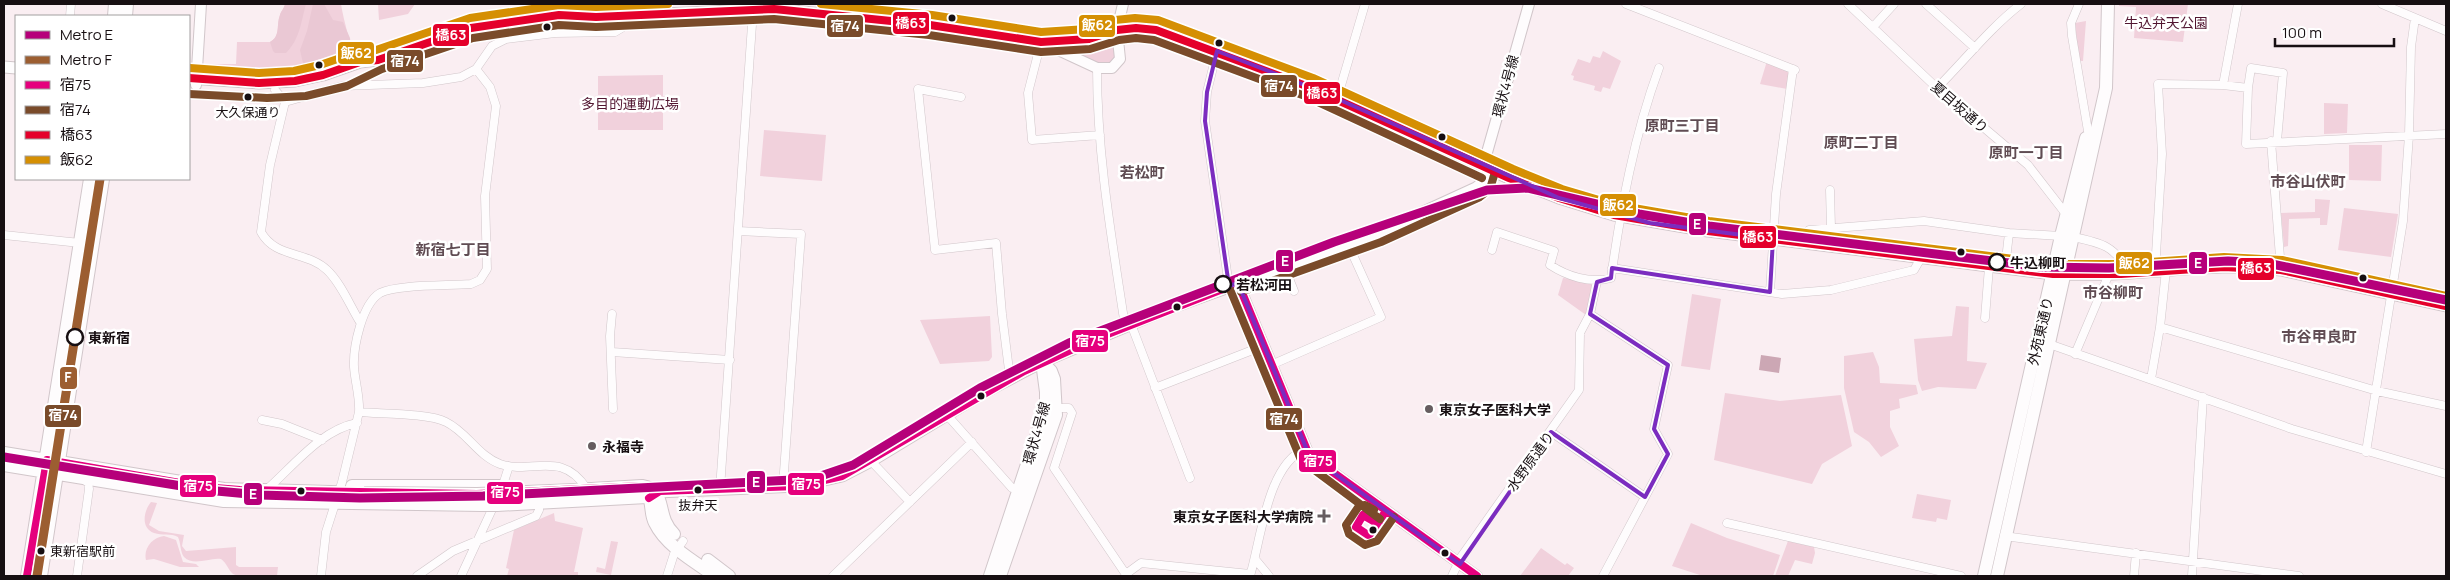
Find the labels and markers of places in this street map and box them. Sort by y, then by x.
unlabelled marker [947,13,957,23]
unlabelled marker [542,22,552,32]
unlabelled marker [1214,38,1224,48]
unlabelled marker [314,60,324,70]
marker: 大久保通り [243,92,253,102]
place label: 大久保通り [215,103,281,121]
unlabelled marker [1437,132,1447,142]
unlabelled marker [1956,247,1966,257]
marker: 牛込柳町 [1988,253,2006,271]
place label: 牛込柳町 [2010,253,2066,272]
unlabelled marker [2358,273,2368,283]
marker: 若松河田 [1214,275,1232,293]
place label: 若松河田 [1236,275,1292,294]
unlabelled marker [1172,302,1182,312]
marker: 東新宿 [66,328,84,346]
place label: 東新宿 [88,328,130,347]
unlabelled marker [976,391,986,401]
place label: 東京女子医科大学 [1439,400,1551,419]
marker: 東京女子医科大学 [1423,403,1435,415]
place label: 永福寺 [602,437,644,456]
marker: 永福寺 [586,440,598,452]
marker: 抜弁天 [693,485,703,495]
unlabelled marker [296,486,306,496]
place label: 抜弁天 [678,496,718,514]
place label: 東京女子医科大学病院 [1173,507,1313,526]
marker: 東京女子医科大学病院 [1317,509,1331,523]
unlabelled marker [1368,525,1378,535]
place label: 東新宿駅前 [50,542,115,560]
marker: 東新宿駅前 [36,546,46,556]
unlabelled marker [1440,548,1450,558]

